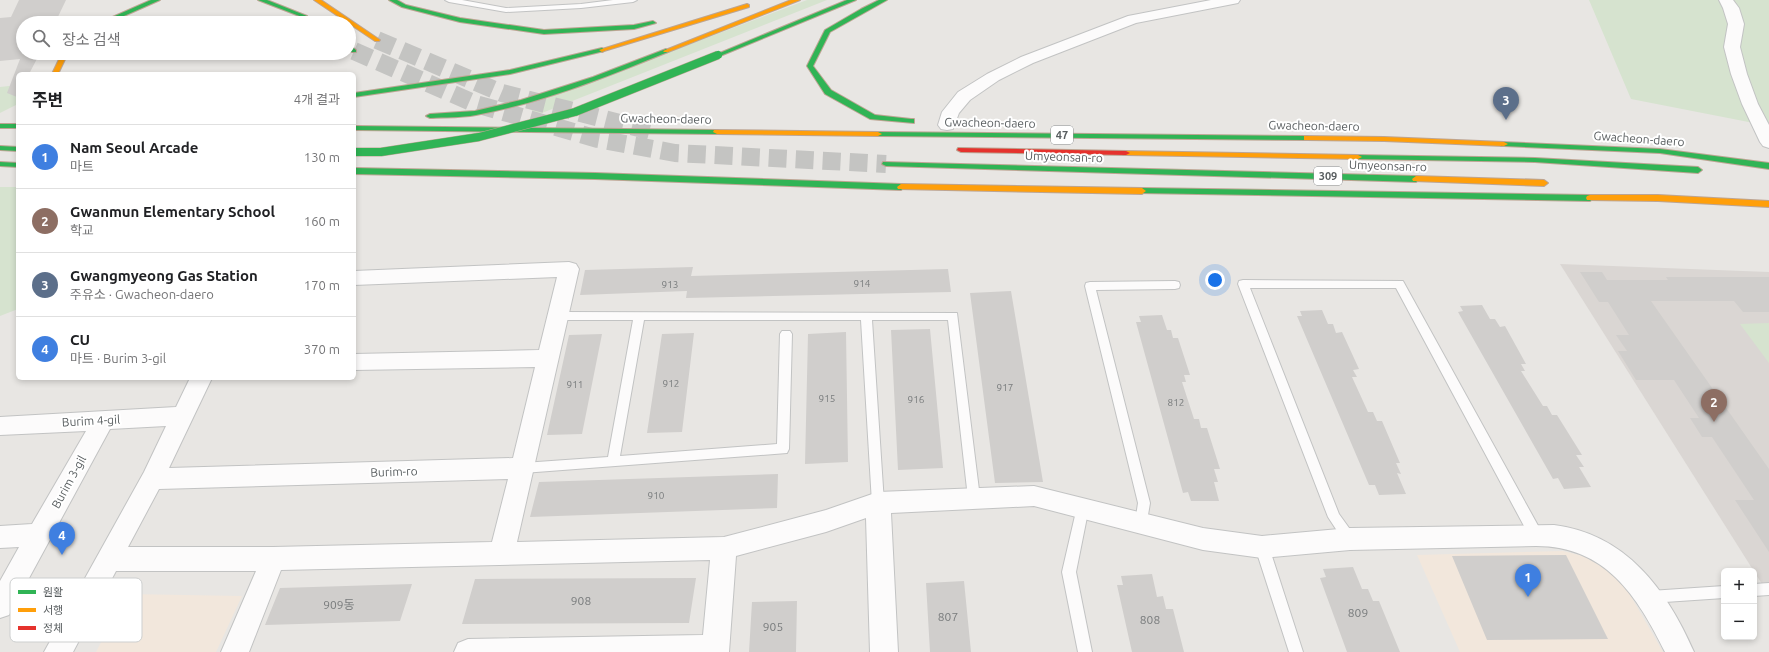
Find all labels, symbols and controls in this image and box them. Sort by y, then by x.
search box [16,16,356,60]
icon: search [30,27,52,49]
text: 장소 검색 [62,31,121,48]
pin: 3 [1493,87,1519,120]
text: 주변 [32,90,63,109]
text: 4개 결과 [294,92,340,106]
street label: Gwacheon-daero [620,111,712,126]
street label: Gwacheon-daero [944,115,1036,130]
street label: Gwacheon-daero [1268,118,1360,133]
road number: 47 [1051,126,1073,144]
street label: Gwacheon-daero [1593,129,1685,148]
text: Nam Seoul Arcade [70,139,198,156]
street label: Umyeonsan-ro [1025,149,1103,164]
text: 1 [41,150,49,164]
text: 130 m [304,150,340,164]
street label: Umyeonsan-ro [1349,158,1427,173]
text: 마트 [70,159,94,173]
road number: 309 [1314,167,1342,185]
text: Gwanmun Elementary School [70,203,275,220]
text: 2 [41,214,49,228]
text: 160 m [304,214,340,228]
text: 학교 [70,223,94,237]
text: Gwangmyeong Gas Station [70,267,258,284]
your location [1205,270,1225,290]
text: 3 [41,278,49,292]
text: 170 m [304,278,340,292]
house number: 914 [854,278,871,289]
house number: 913 [662,279,678,290]
text: 주유소 · Gwacheon-daero [70,287,214,301]
text: CU [70,331,90,348]
text: 4 [41,342,49,356]
text: 370 m [304,342,340,356]
text: 마트 · Burim 3-gil [70,351,166,365]
house number: 912 [663,378,679,389]
house number: 911 [567,379,583,390]
house number: 917 [997,382,1013,393]
pin: 2 [1701,389,1727,422]
house number: 915 [819,393,835,404]
house number: 916 [908,394,925,405]
house number: 812 [1168,397,1184,408]
street label: Burim 4-gil [62,412,120,429]
street label: Burim 3-gil [49,453,88,510]
street label: Burim-ro [370,464,418,479]
house number: 910 [648,490,665,501]
pin: 4 [49,522,75,555]
pin: 1 [1515,564,1541,597]
map controls [1721,568,1757,640]
button: + [1721,568,1757,604]
legend [10,578,142,642]
text: 원활 [43,586,63,598]
house number: 908 [571,594,591,607]
house number: 909동 [323,598,355,611]
text: 서행 [43,604,63,616]
button: − [1721,604,1757,640]
house number: 809 [1348,606,1368,619]
house number: 807 [938,610,958,623]
house number: 808 [1140,613,1160,626]
house number: 905 [763,620,783,633]
text: 정체 [43,622,63,634]

